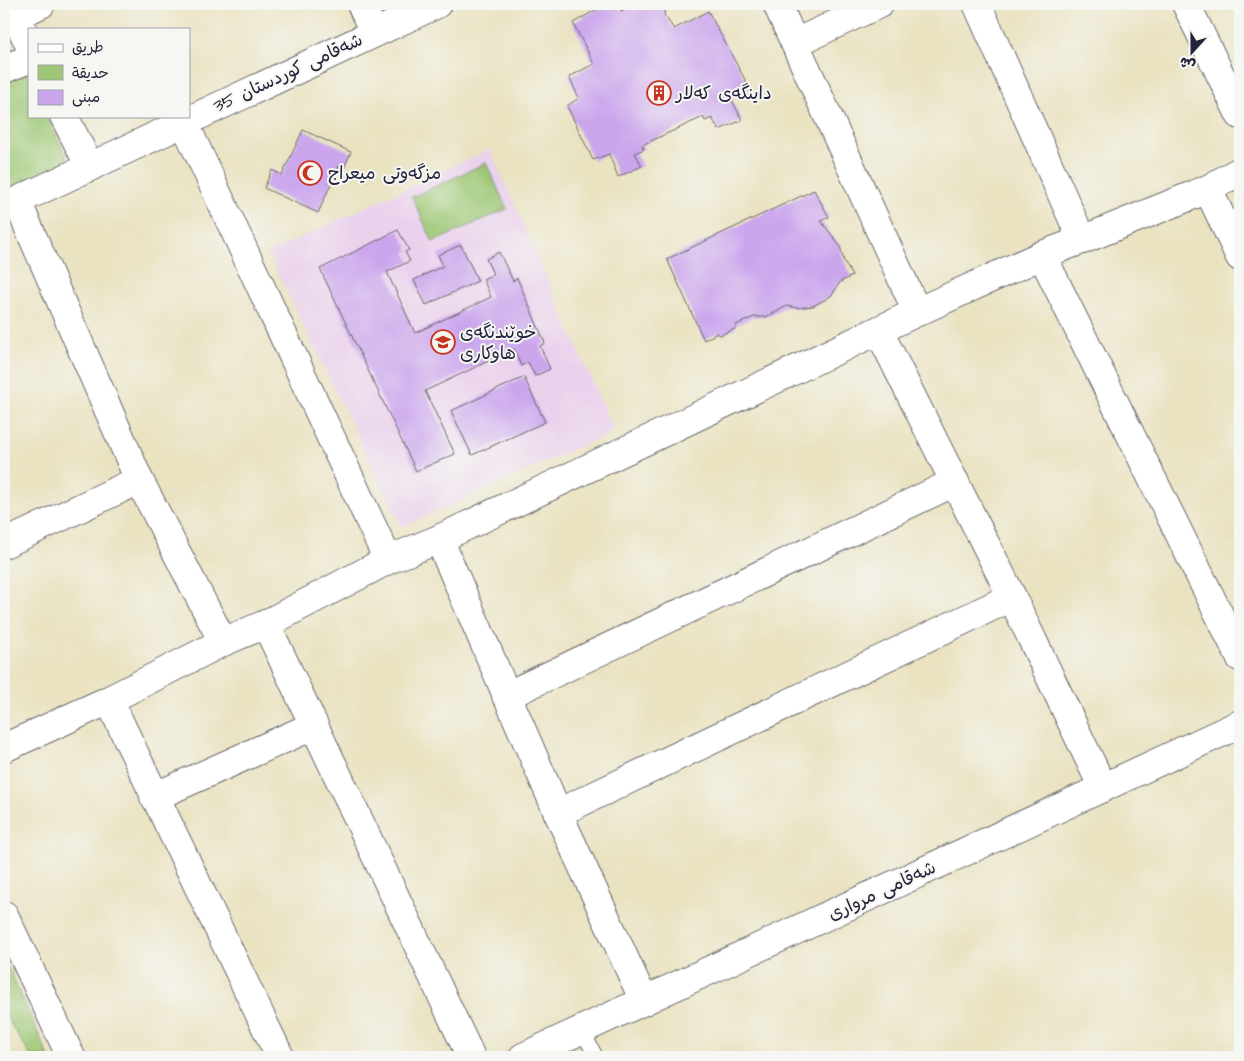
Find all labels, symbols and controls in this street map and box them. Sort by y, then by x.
street label: شەقامی کوردستان 35 [209,27,367,119]
legend [28,28,190,118]
north arrow [1166,28,1216,78]
text: طريق [72,37,104,58]
text: ش [1177,51,1198,75]
text: حديقة [72,63,109,84]
building icon: داینگەی کەلار [646,80,672,106]
place label: داینگەی کەلار [674,81,772,106]
text: مبنى [72,87,100,108]
mosque icon: مزگەوتی میعراج [297,160,323,186]
place label: مزگەوتی میعراج [328,161,441,186]
place label: خوێندنگەی هاوکاری [460,320,536,366]
school or university icon: خوێندنگەی هاوکاری [430,329,456,355]
street label: شەقامی مرواری [824,855,940,927]

